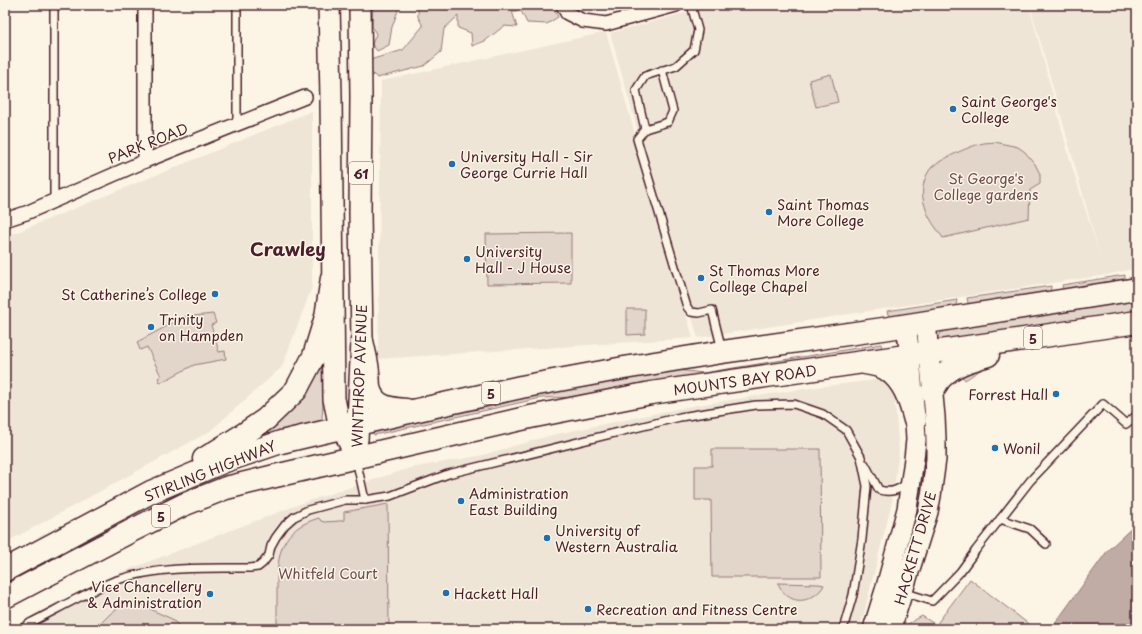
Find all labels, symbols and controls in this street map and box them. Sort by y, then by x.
place label: Saint George's College [961,91,1057,128]
marker: Saint George's College [948,104,958,114]
street label: PARK ROAD [105,117,191,169]
place label: University Hall - Sir George Currie Hall [460,146,593,183]
marker: University Hall - Sir George Currie Hall [447,159,457,169]
road number: 61 [349,162,373,184]
park label: St George's College gardens [934,168,1038,205]
place label: Saint Thomas More College [777,194,869,231]
marker: Saint Thomas More College [764,207,774,217]
district label: Crawley [250,235,326,262]
place label: University Hall - J House [475,241,571,278]
marker: University Hall - J House [462,254,472,264]
place label: St Thomas More College Chapel [709,260,820,297]
marker: St Thomas More College Chapel [696,273,706,283]
place label: St Catherine’s College [61,284,207,305]
marker: St Catherine’s College [210,289,220,299]
street label: WINTHROP AVENUE [346,304,372,448]
place label: Trinity on Hampden [159,309,244,346]
marker: Trinity on Hampden [146,322,156,332]
road number: 5 [1024,327,1042,349]
street label: MOUNTS BAY ROAD [672,360,818,400]
road number: 5 [482,382,500,404]
place label: Forrest Hall [968,384,1048,405]
marker: Forrest Hall [1051,389,1061,399]
street label: STIRLING HIGHWAY [141,435,279,507]
place label: Wonil [1003,438,1040,459]
marker: Wonil [990,443,1000,453]
place label: Administration East Building [469,483,569,520]
street label: HACKETT DRIVE [889,488,941,607]
marker: Administration East Building [456,496,466,506]
road number: 5 [152,505,170,527]
place label: University of Western Australia [555,520,679,557]
marker: University of Western Australia [542,533,552,543]
park label: Whitfeld Court [278,563,378,584]
place label: Vice Chancellery & Administration [87,576,202,613]
place label: Hackett Hall [454,583,538,604]
marker: Hackett Hall [441,588,451,598]
marker: Vice Chancellery & Administration [205,589,215,599]
place label: Recreation and Fitness Centre [596,599,797,620]
marker: Recreation and Fitness Centre [583,604,593,614]

